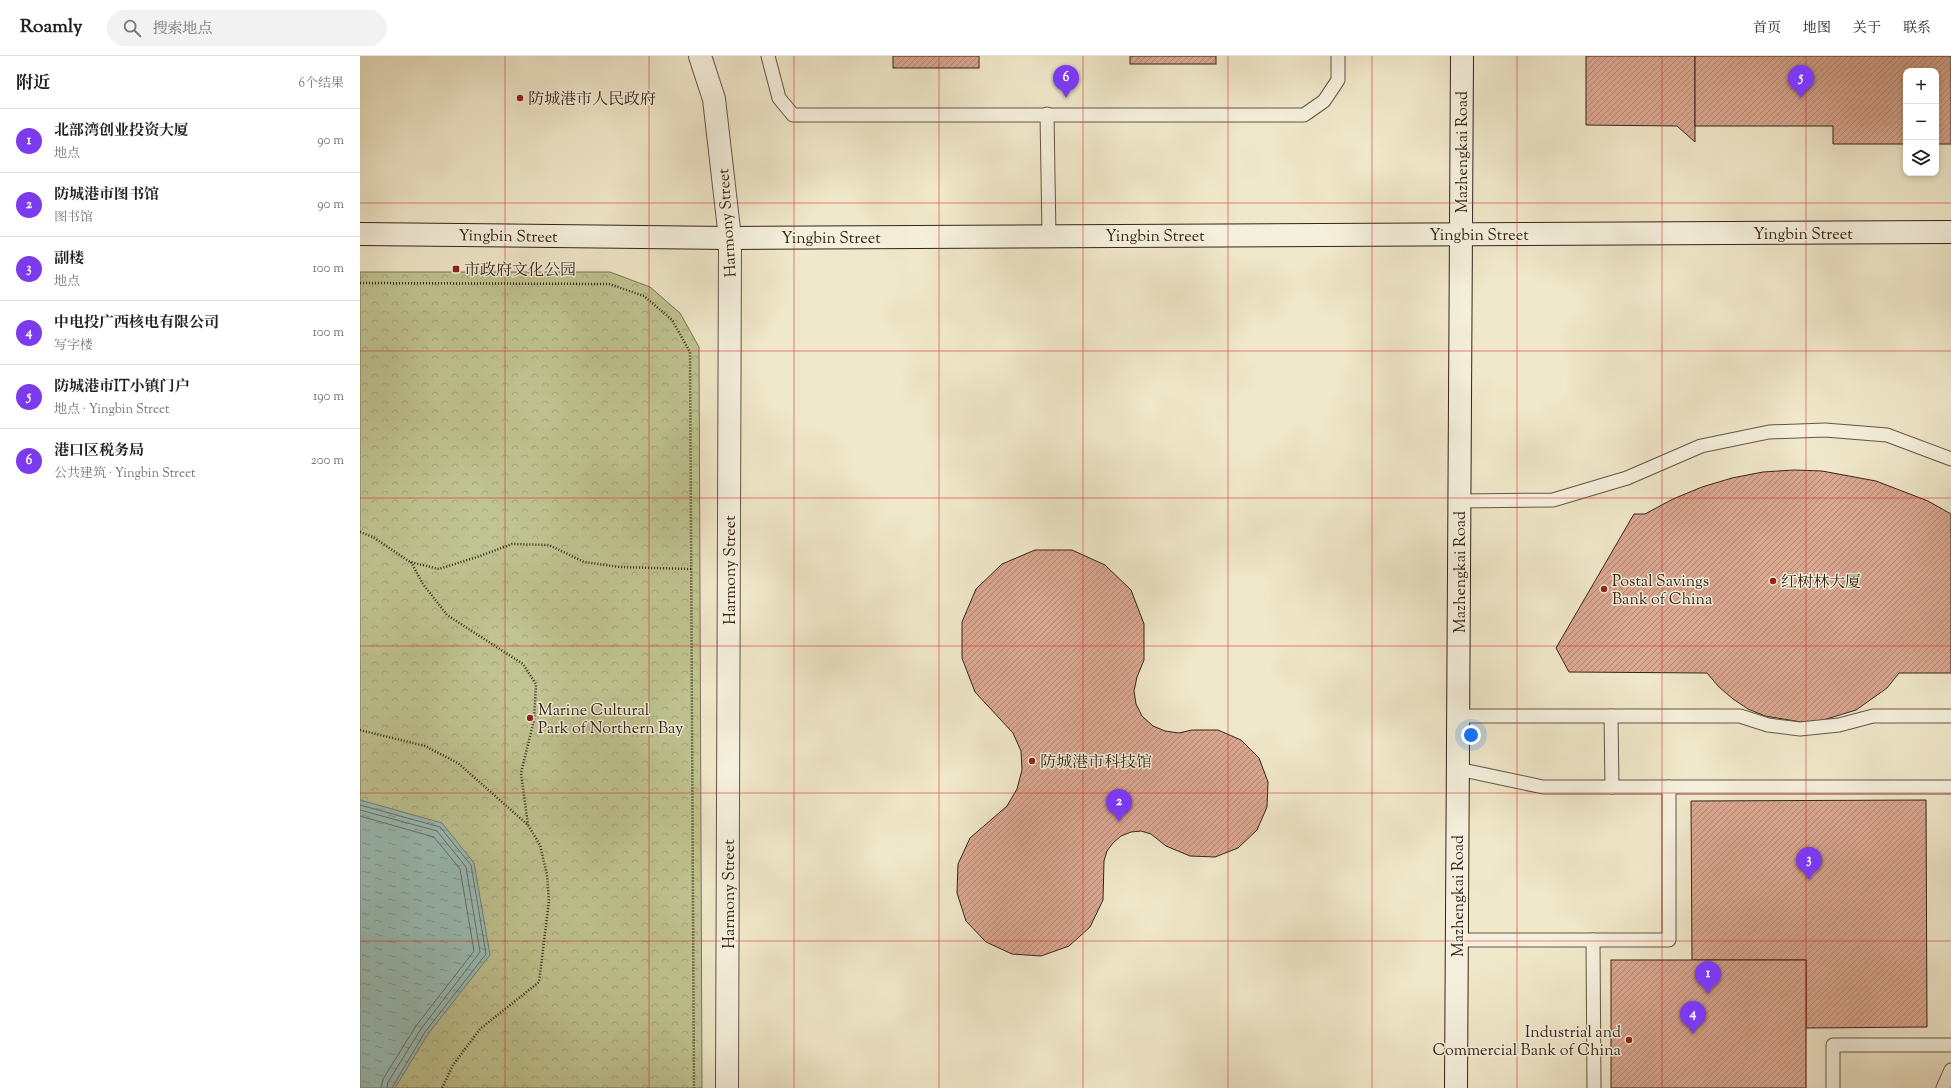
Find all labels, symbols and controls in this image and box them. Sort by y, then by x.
search box [107,10,387,46]
text: Roamly [20,14,83,41]
icon: search [121,17,143,39]
text: 搜索地点 [153,19,213,40]
text: 首页 [1753,19,1781,39]
text: 地图 [1803,19,1831,39]
text: 关于 [1853,19,1881,39]
text: 联系 [1903,19,1931,39]
pin: 6 [1053,65,1079,98]
pin: 5 [1788,65,1814,98]
map controls [1903,68,1939,176]
button: + [1903,68,1939,104]
text: 附近 [16,72,50,96]
text: 6个结果 [299,75,344,93]
place label: 防城港市人民政府 [528,89,656,112]
street label: Mazhengkai Road [1452,91,1475,213]
marker: 防城港市人民政府 [515,93,525,103]
button: − [1903,104,1939,140]
text: 北部湾创业投资大厦 [54,121,189,142]
text: 1 [27,132,31,150]
text: 90 m [317,132,344,150]
button: layers [1903,140,1939,176]
text: 地点 [54,145,80,163]
street label: Harmony Street [713,167,744,278]
text: 防城港市图书馆 [54,185,159,206]
text: 2 [26,196,32,214]
text: 90 m [317,196,344,214]
text: 图书馆 [54,209,93,227]
street label: Yingbin Street [1753,224,1853,247]
street label: Yingbin Street [458,225,558,250]
street label: Yingbin Street [1429,225,1529,248]
street label: Yingbin Street [1105,226,1205,249]
street label: Yingbin Street [781,228,881,251]
text: 副楼 [54,249,84,270]
text: 3 [26,260,32,278]
text: 100 m [312,260,344,278]
place label: 市政府文化公园 [464,260,576,283]
marker: 市政府文化公园 [451,264,461,274]
text: 地点 [54,273,80,291]
text: 中电投广西核电有限公司 [54,313,219,334]
text: 4 [26,324,32,342]
text: 100 m [312,324,344,342]
text: 写字楼 [54,337,93,355]
text: 防城港市IT小镇门户 [54,377,189,398]
text: 5 [27,388,31,406]
text: 190 m [313,388,344,406]
text: 地点 · Yingbin Street [54,401,169,419]
text: 港口区税务局 [54,441,144,462]
text: 6 [26,452,32,470]
text: 200 m [311,452,344,470]
text: 公共建筑 · Yingbin Street [54,465,195,483]
street label: Mazhengkai Road [1450,511,1473,633]
street label: Harmony Street [720,515,743,625]
place label: Postal Savings Bank of China [1612,571,1713,612]
place label: 红树林大厦 [1781,572,1861,595]
marker: 红树林大厦 [1768,576,1778,586]
marker: Postal Savings Bank of China [1599,584,1609,594]
place label: Marine Cultural Park of Northern Bay [538,700,683,741]
marker: Marine Cultural Park of Northern Bay [525,713,535,723]
your location [1461,725,1481,745]
place label: 防城港市科技馆 [1040,752,1152,775]
marker: 防城港市科技馆 [1027,756,1037,766]
pin: 2 [1106,789,1132,822]
street label: Mazhengkai Road [1448,835,1471,957]
street label: Harmony Street [719,839,742,949]
pin: 3 [1796,847,1822,880]
pin: 1 [1695,961,1721,994]
pin: 4 [1680,1001,1706,1034]
place label: Industrial and Commercial Bank of China [1433,1022,1622,1063]
marker: Industrial and Commercial Bank of China [1624,1035,1634,1045]

